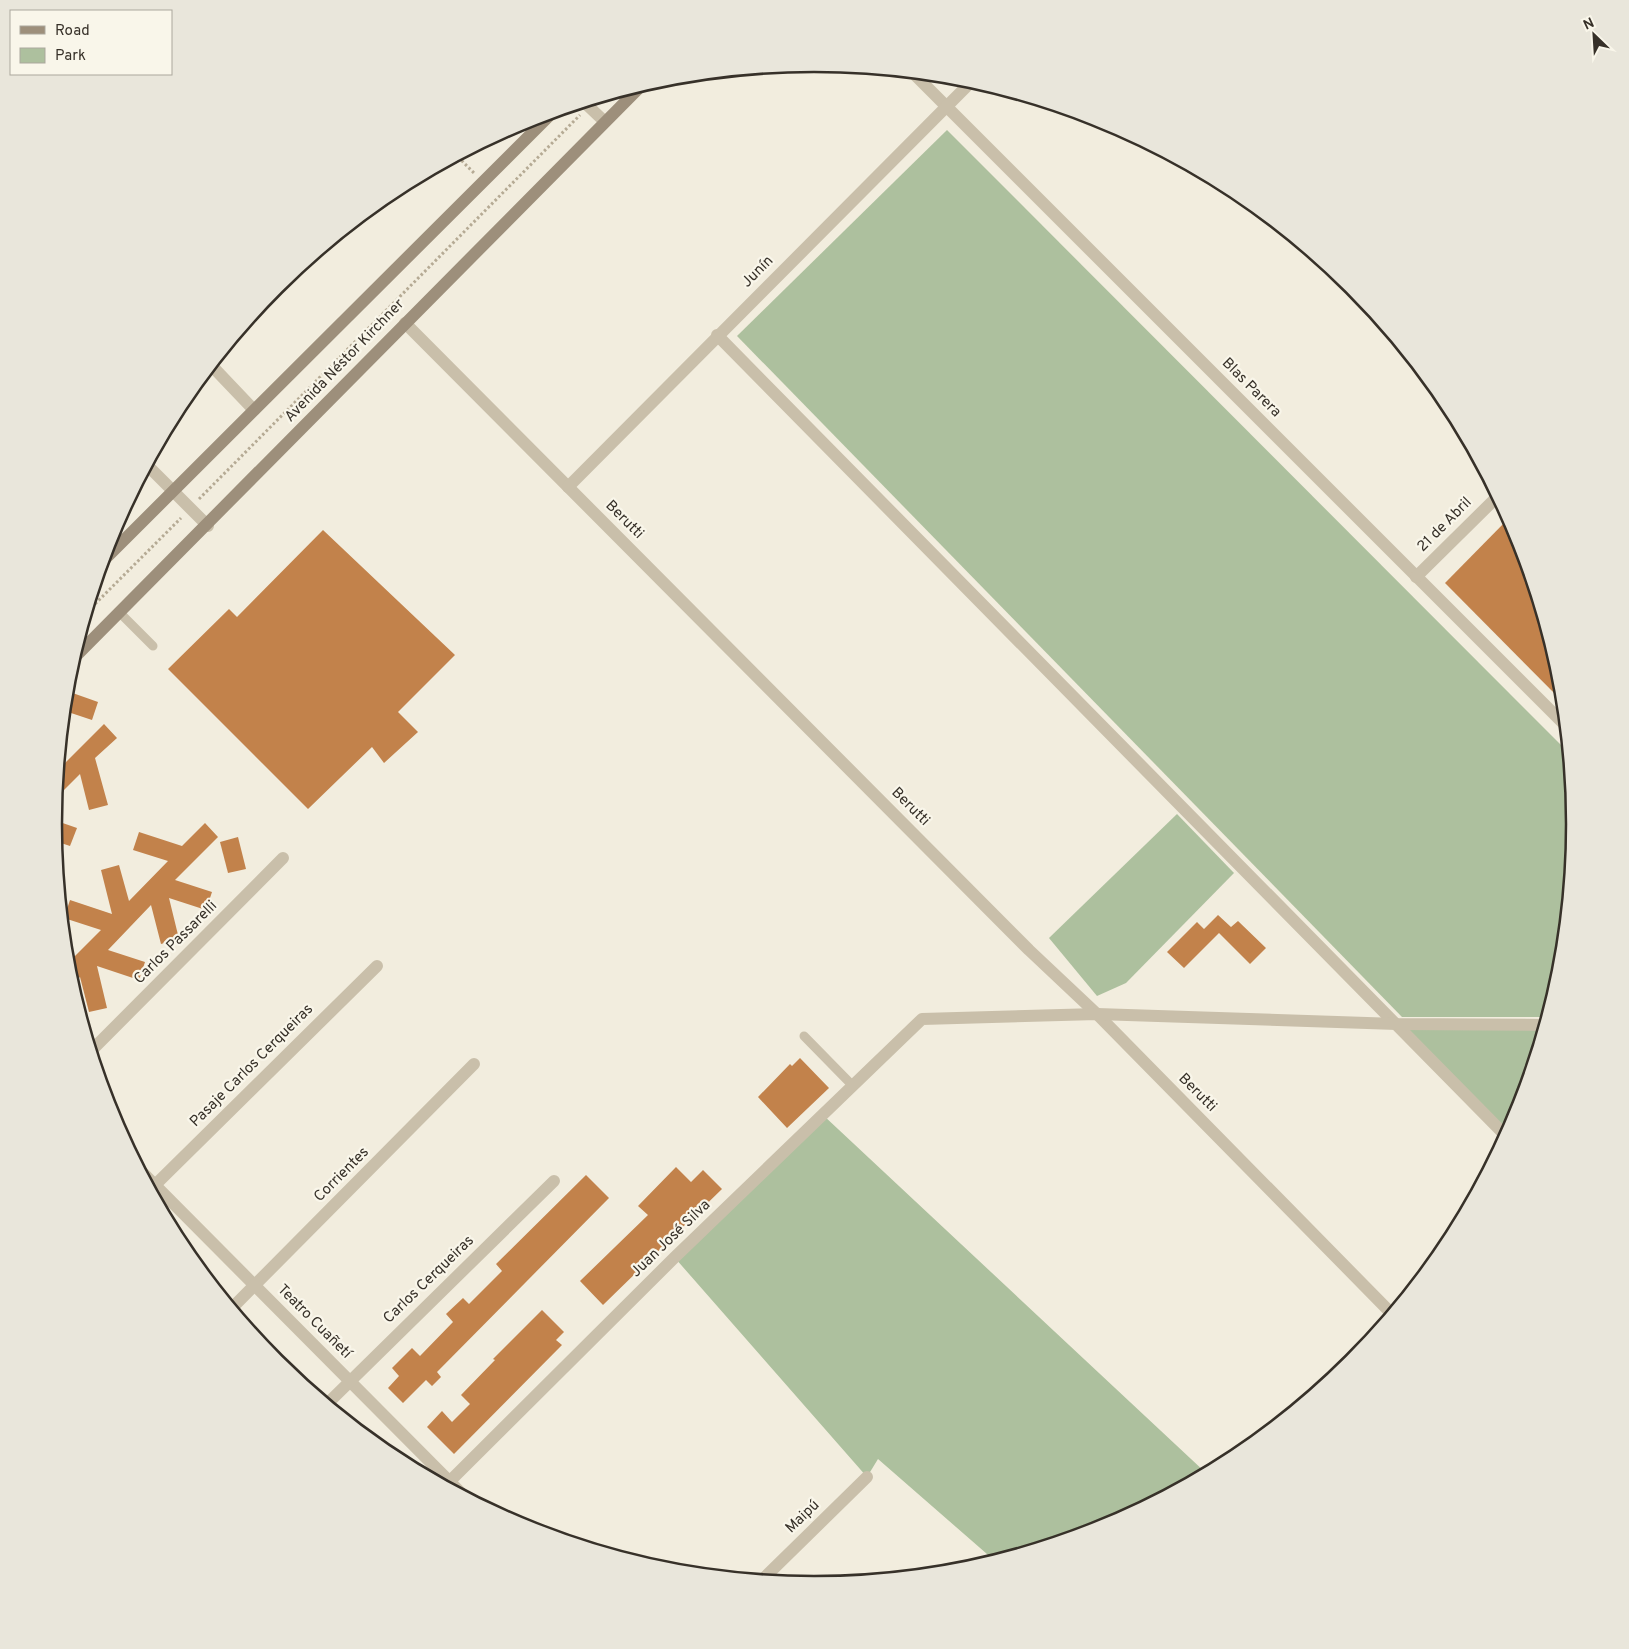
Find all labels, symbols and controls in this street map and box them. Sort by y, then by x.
legend [10,10,172,75]
north arrow [1569,10,1619,60]
text: N [1581,15,1597,34]
text: Road [55,22,90,41]
text: Park [55,47,86,66]
street label: Junín [738,252,778,292]
street label: Avenida Néstor Kirchner [281,295,409,427]
street label: Blas Parera [1217,354,1285,422]
street label: 21 de Abril [1414,494,1476,556]
street label: Berutti [601,497,647,543]
street label: Berutti [887,784,933,830]
street label: Carlos Passarelli [130,897,222,989]
street label: Pasaje Carlos Cerqueiras [186,1000,318,1132]
street label: Berutti [1174,1070,1220,1116]
street label: Corrientes [310,1143,374,1207]
street label: Juan José Silva [627,1196,715,1282]
street label: Carlos Cerqueiras [380,1232,478,1328]
street label: Teatro Cuañetí [273,1281,356,1364]
street label: Maipú [782,1496,824,1538]

